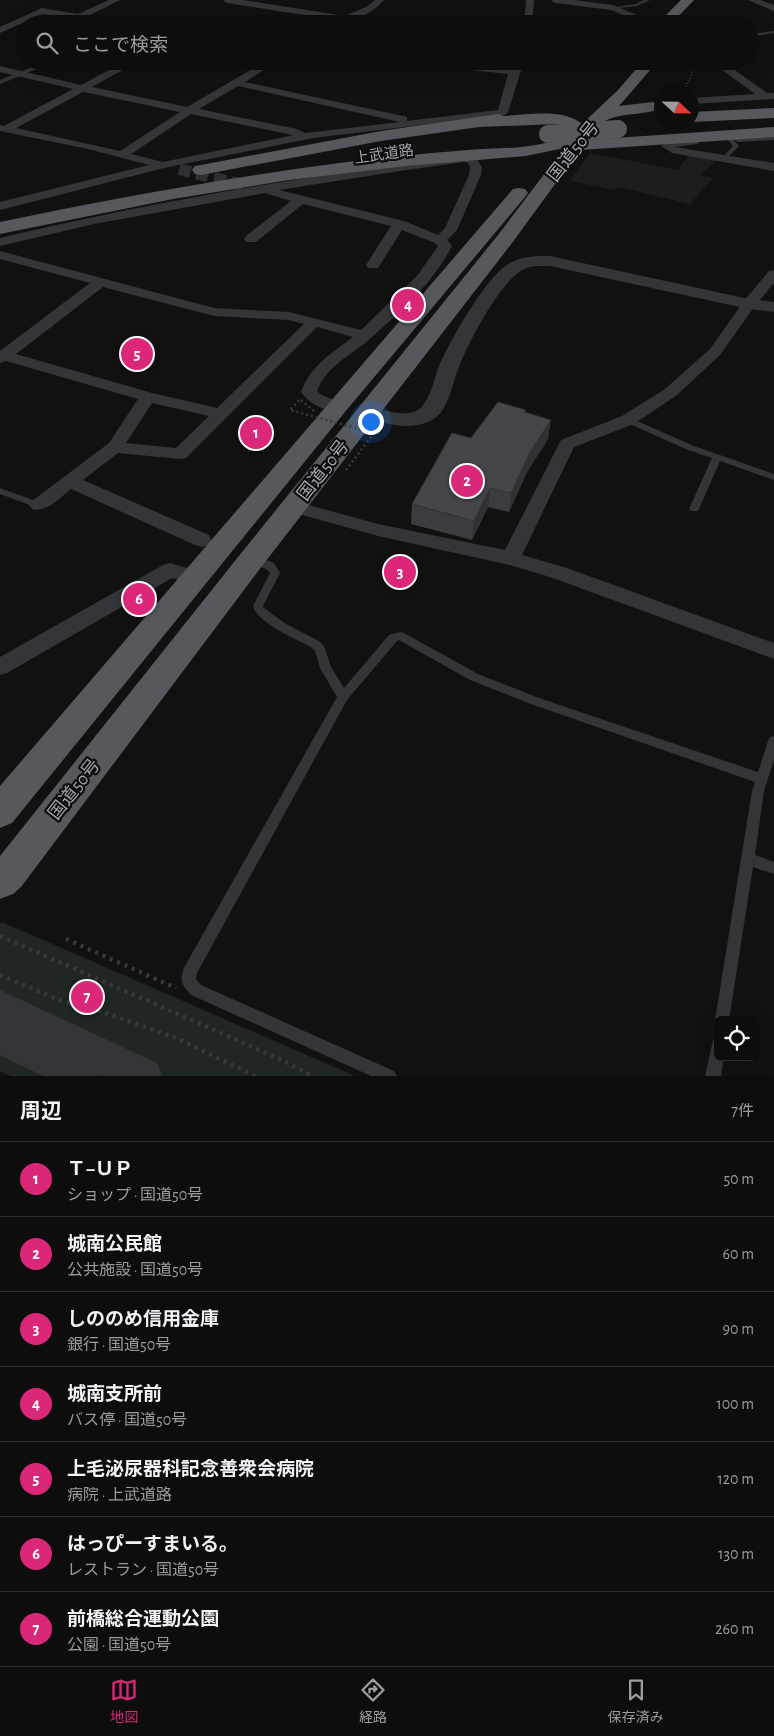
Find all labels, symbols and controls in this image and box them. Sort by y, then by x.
search box [15,15,759,70]
icon: search [33,29,61,57]
text: ここで検索 [73,36,168,55]
north arrow [654,85,699,130]
street label: 国道50号 [543,117,603,185]
street label: 上武道路 [353,142,415,166]
pin: 4 [392,286,424,324]
pin: 5 [121,335,153,373]
your location [358,409,384,435]
pin: 1 [240,414,272,452]
street label: 国道50号 [293,436,353,504]
pin: 2 [451,462,483,500]
pin: 3 [384,553,416,591]
pin: 6 [123,580,155,618]
street label: 国道50号 [44,755,104,823]
pin: 7 [71,978,103,1016]
map controls [714,1016,759,1061]
button: locate [714,1016,759,1061]
text: 周辺 [20,1101,62,1122]
text: 7件 [731,1103,754,1119]
text: Ｔ−ＵＰ [67,1160,133,1179]
text: 1 [33,1171,39,1187]
text: 50 m [723,1171,754,1187]
text: ショップ · 国道50号 [67,1187,203,1203]
text: 城南公民館 [67,1235,162,1254]
text: 2 [32,1246,40,1262]
text: 60 m [723,1246,754,1262]
text: 公共施設 · 国道50号 [67,1262,203,1278]
text: しののめ信用金庫 [67,1310,219,1329]
text: 3 [33,1321,39,1337]
text: 90 m [723,1321,754,1337]
text: 銀行 · 国道50号 [67,1337,171,1353]
text: 城南支所前 [67,1385,162,1404]
text: 4 [32,1396,40,1412]
text: 100 m [716,1396,754,1412]
text: バス停 · 国道50号 [67,1412,187,1428]
text: 上毛泌尿器科記念善衆会病院 [67,1460,314,1479]
text: 5 [33,1471,39,1487]
text: 120 m [717,1471,754,1487]
text: 病院 · 上武道路 [67,1487,172,1503]
text: はっぴーすまいる。 [67,1535,238,1554]
text: 6 [32,1546,40,1562]
text: 130 m [718,1546,754,1562]
text: レストラン · 国道50号 [67,1562,219,1578]
text: 前橋総合運動公園 [67,1610,219,1629]
text: 7 [33,1621,39,1637]
text: 260 m [715,1621,754,1637]
text: 公園 · 国道50号 [67,1637,171,1653]
tab: 地図 [110,1676,138,1727]
tab: 経路 [359,1676,387,1727]
tab: 保存済み [608,1676,664,1727]

